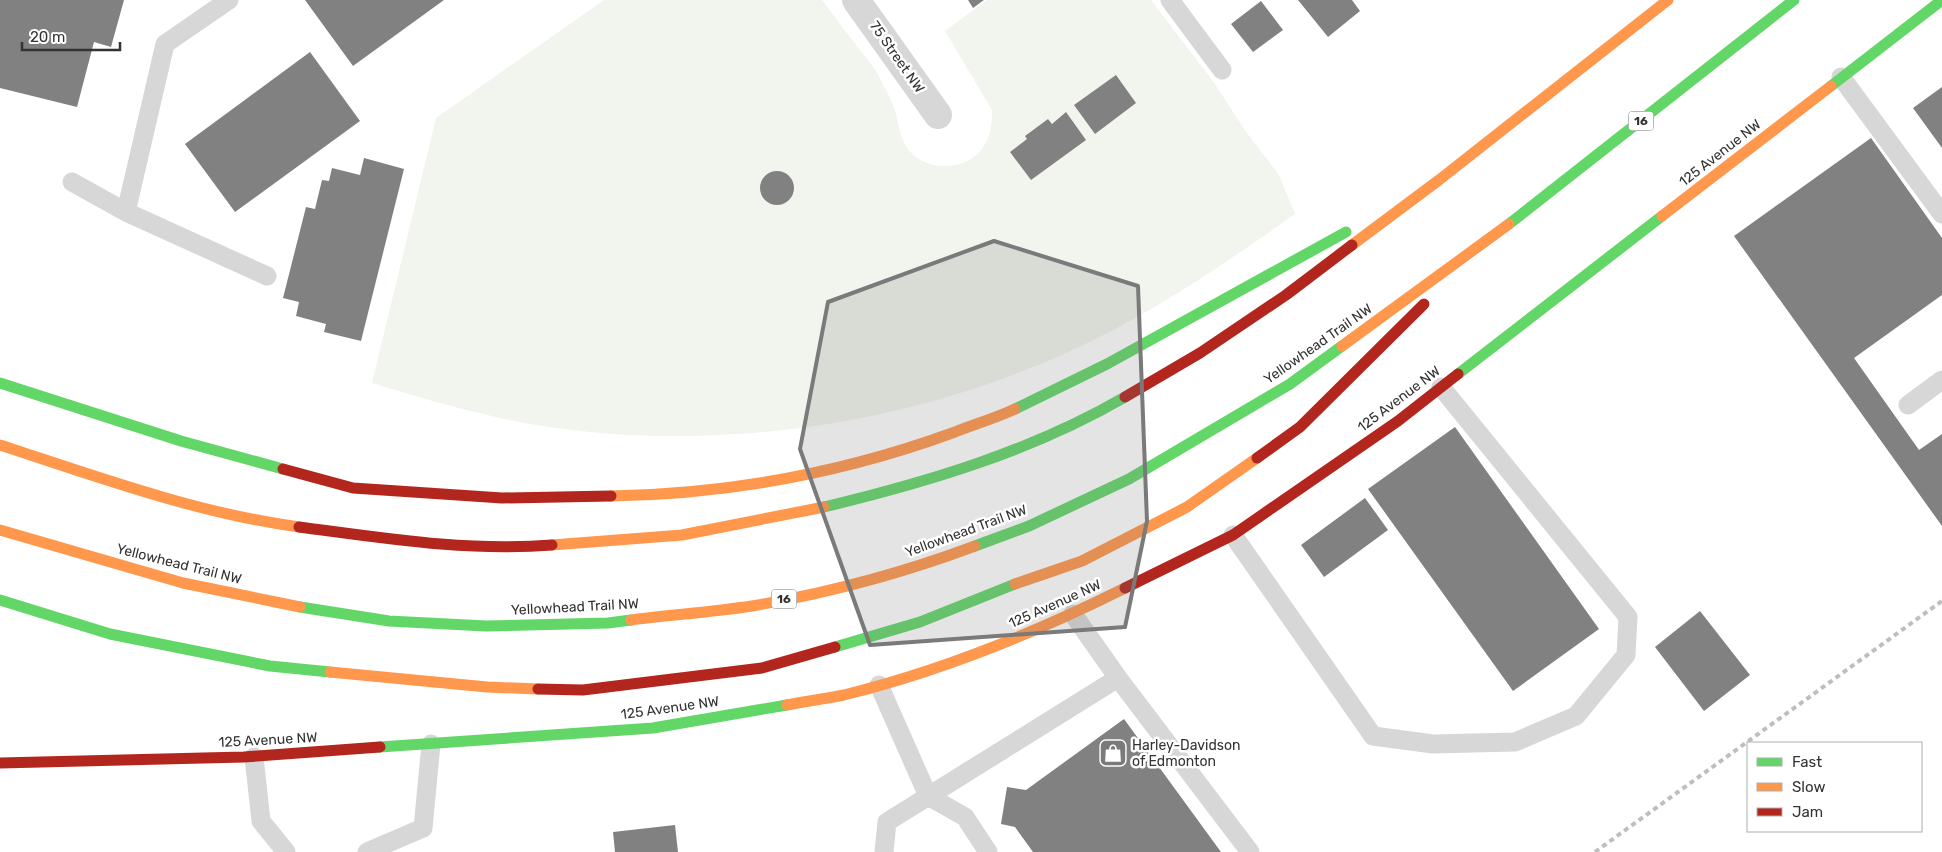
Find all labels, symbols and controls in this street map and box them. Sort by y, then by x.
street label: 75 Street NW [866,18,928,96]
scale bar [22,20,120,52]
text: 20 m [30,28,65,46]
road number: 16 [1628,112,1654,130]
street label: 125 Avenue NW [1676,116,1764,190]
street label: Yellowhead Trail NW [1261,300,1375,388]
street label: 125 Avenue NW [1354,362,1444,436]
street label: Yellowhead Trail NW [903,501,1029,561]
street label: Yellowhead Trail NW [115,540,243,588]
street label: 125 Avenue NW [1006,576,1104,632]
road number: 16 [772,590,796,608]
street label: Yellowhead Trail NW [511,595,639,619]
street label: 125 Avenue NW [620,693,720,723]
street label: 125 Avenue NW [218,729,318,751]
place label: Harley-Davidson of Edmonton [1132,737,1240,770]
shop icon: Harley-Davidson of Edmonton [1098,738,1128,768]
legend [1747,742,1922,832]
text: Fast [1792,753,1822,771]
text: Slow [1792,778,1825,796]
text: Jam [1792,803,1823,821]

